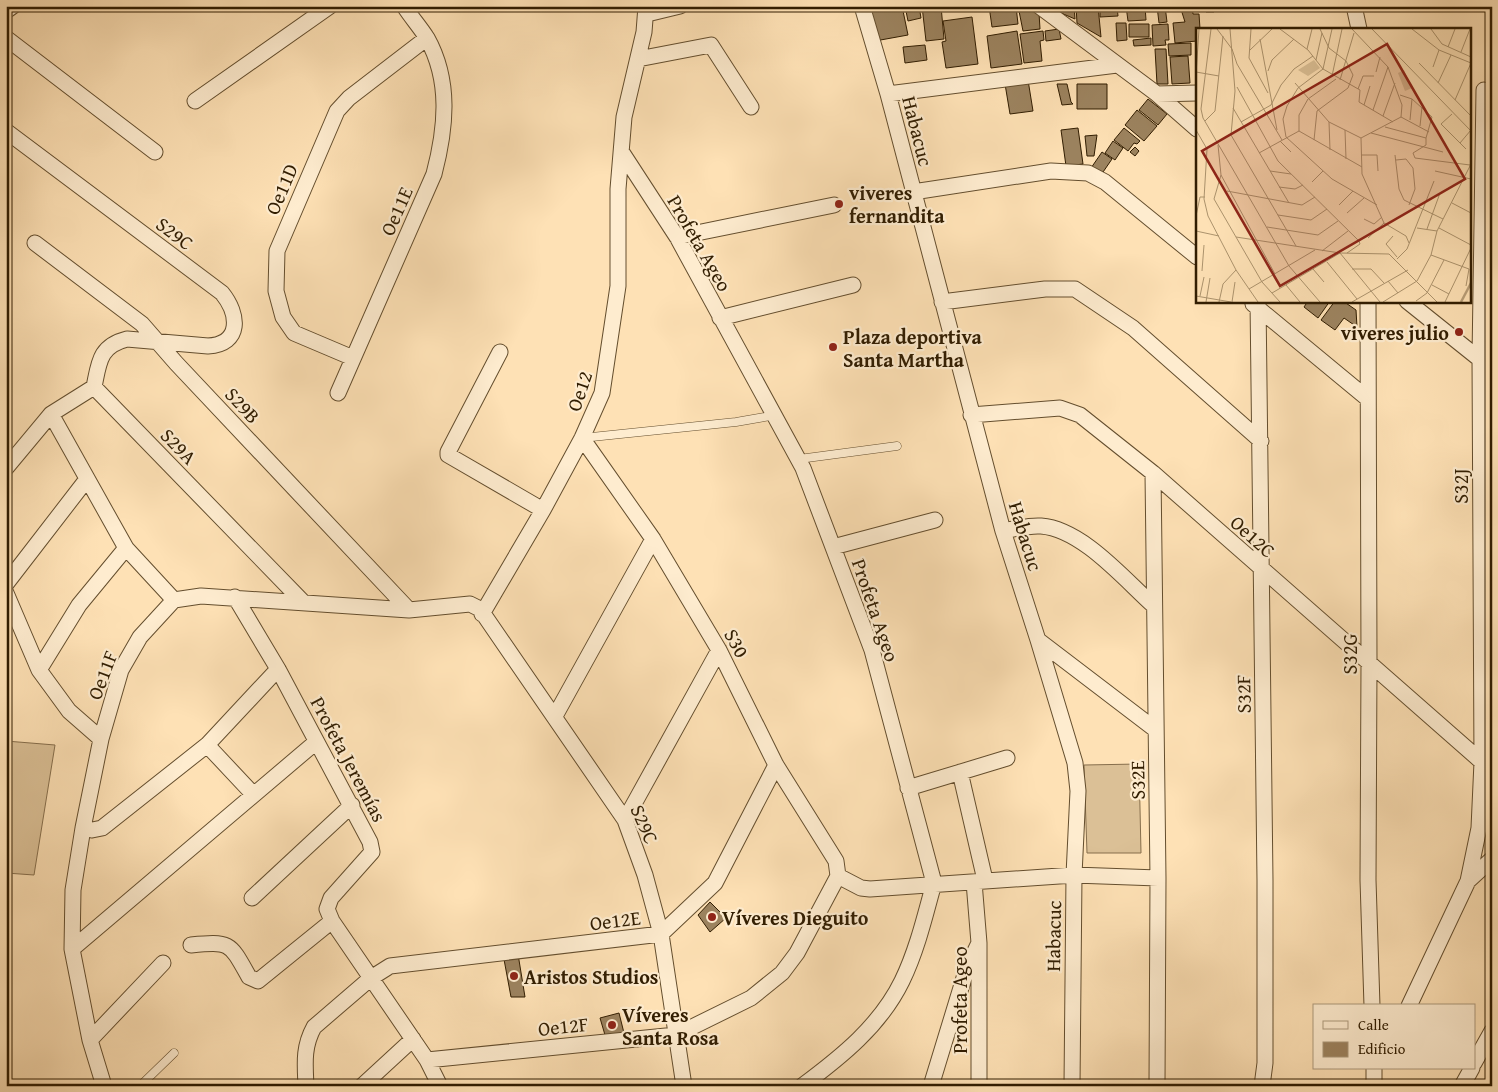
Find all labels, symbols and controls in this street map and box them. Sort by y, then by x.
inset map [1196,28,1470,302]
street label: Habacuc [895,93,941,169]
street label: Oe11D [257,159,305,219]
place label: viveres fernandita [849,178,945,230]
street label: Oe11E [372,182,420,240]
street label: Profeta Ageo [661,189,739,297]
marker: viveres fernandita [833,198,845,210]
street label: S29C [150,209,200,257]
place label: viveres julio [1341,318,1449,347]
place label: Plaza deportiva Santa Martha [843,322,982,374]
marker: viveres julio [1453,326,1465,338]
marker: Plaza deportiva Santa Martha [827,341,839,353]
street label: Oe12 [559,367,599,415]
street label: S29B [219,380,267,430]
street label: S29A [154,421,204,471]
street label: S32J [1446,468,1475,504]
street label: Habacuc [1002,498,1050,574]
street label: Oe12C [1224,508,1282,564]
street label: Profeta Ageo [845,555,907,665]
street label: S30 [717,623,757,663]
street label: S32G [1335,633,1364,674]
street label: Oe11F [79,646,125,704]
street label: S32F [1228,674,1258,714]
street label: Profeta Jeremías [304,691,394,827]
street label: S32E [1122,760,1152,800]
street label: S29C [624,800,666,848]
street label: Habacuc [1038,900,1068,972]
street label: Oe12E [588,903,642,937]
place label: Víveres Dieguito [722,903,869,932]
marker: Víveres Dieguito [706,911,718,923]
street label: Profeta Ageo [945,946,974,1054]
place label: Aristos Studios [524,962,658,991]
marker: Aristos Studios [508,970,520,982]
place label: Víveres Santa Rosa [622,1000,719,1052]
legend [1313,1004,1476,1070]
street label: Oe12F [536,1009,590,1043]
text: Calle [1358,1014,1389,1035]
marker: Víveres Santa Rosa [606,1019,618,1031]
text: Edificio [1358,1038,1406,1059]

